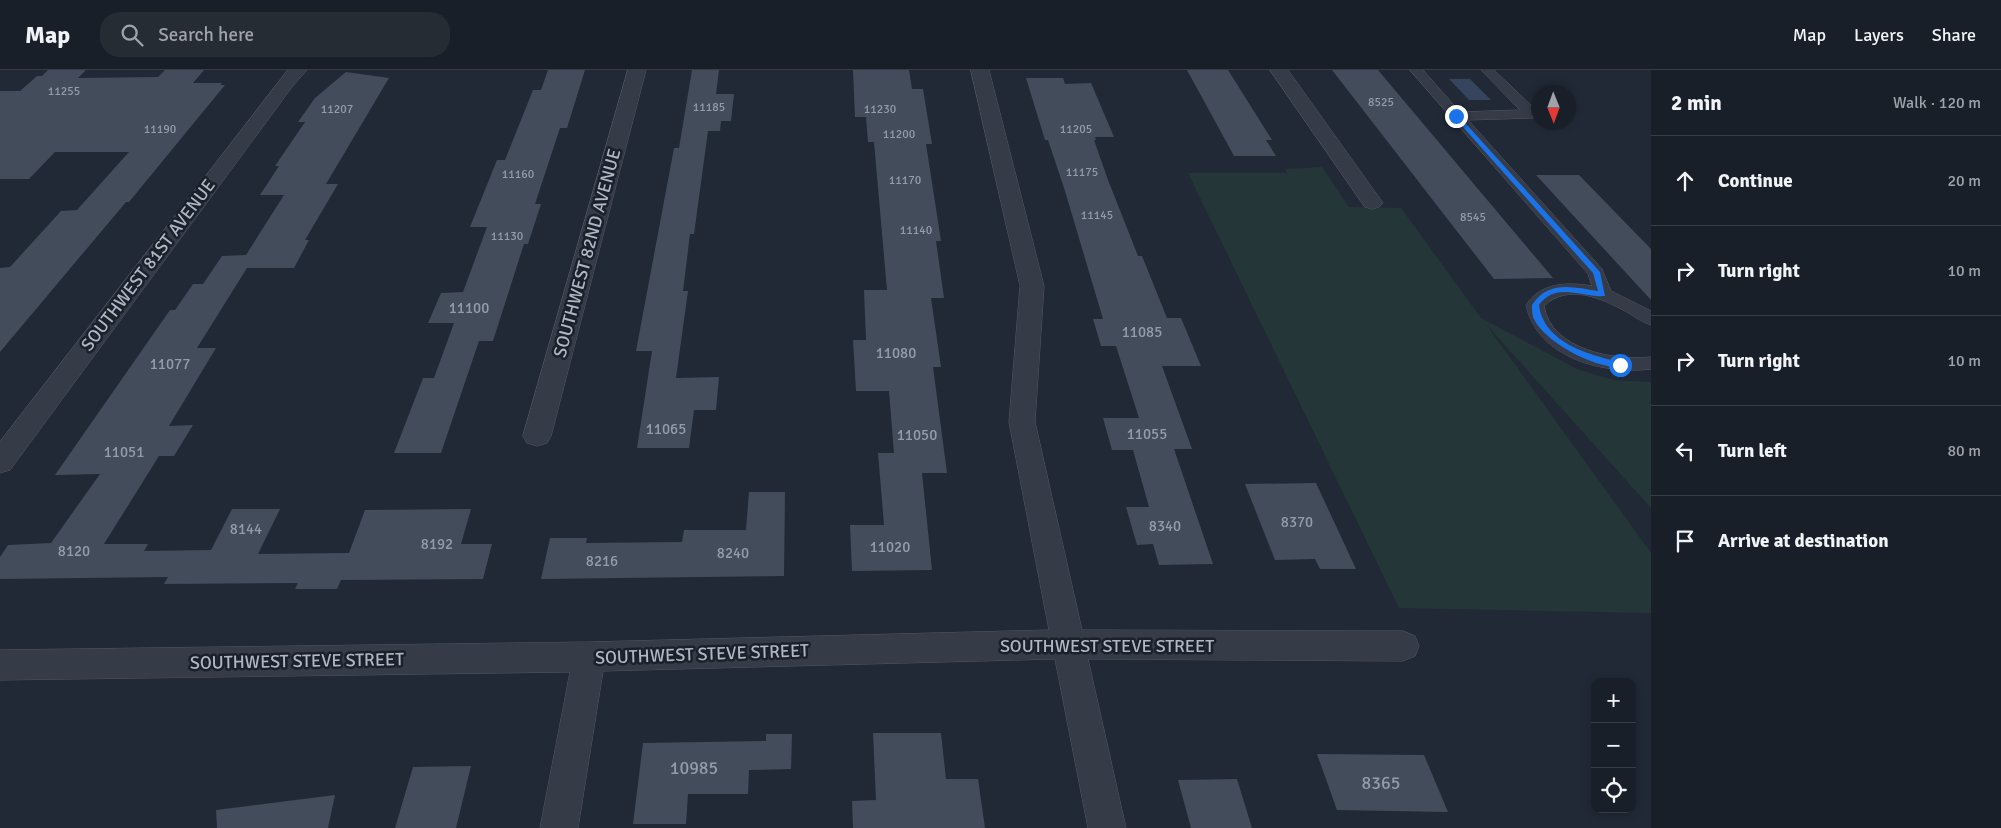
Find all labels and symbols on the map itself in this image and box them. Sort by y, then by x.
house number: 11255 [48,84,80,99]
north arrow [1531,85,1576,130]
house number: 8525 [1368,95,1394,110]
house number: 11185 [693,100,725,115]
house number: 11207 [321,102,353,117]
house number: 11230 [864,102,896,117]
route end [1445,105,1468,128]
house number: 11190 [144,122,176,137]
house number: 11205 [1060,122,1092,137]
house number: 11200 [883,127,915,142]
street label: SOUTHWEST 82ND AVENUE [549,146,625,360]
house number: 11175 [1066,165,1098,180]
house number: 11160 [502,167,534,182]
house number: 11170 [889,173,921,188]
street label: SOUTHWEST 81ST AVENUE [76,175,220,355]
house number: 11145 [1081,208,1113,223]
house number: 8545 [1460,210,1486,225]
house number: 11140 [900,223,932,238]
house number: 11130 [491,229,523,244]
house number: 11100 [449,299,489,317]
house number: 11085 [1122,323,1162,341]
house number: 11080 [876,344,916,362]
route start [1609,354,1632,377]
house number: 11077 [150,355,190,373]
house number: 11065 [646,420,686,438]
house number: 11055 [1127,425,1167,443]
house number: 11050 [897,426,937,444]
house number: 11051 [104,443,144,461]
house number: 8370 [1281,513,1313,531]
house number: 8340 [1149,517,1181,535]
house number: 8144 [230,520,262,538]
house number: 8192 [421,535,453,553]
house number: 11020 [870,538,910,556]
house number: 8120 [58,542,90,560]
house number: 8240 [717,544,749,562]
house number: 8216 [586,552,618,570]
street label: SOUTHWEST STEVE STREET [1000,635,1214,657]
street label: SOUTHWEST STEVE STREET [595,639,810,669]
street label: SOUTHWEST STEVE STREET [190,648,404,674]
house number: 10985 [670,757,718,779]
house number: 8365 [1362,772,1400,794]

